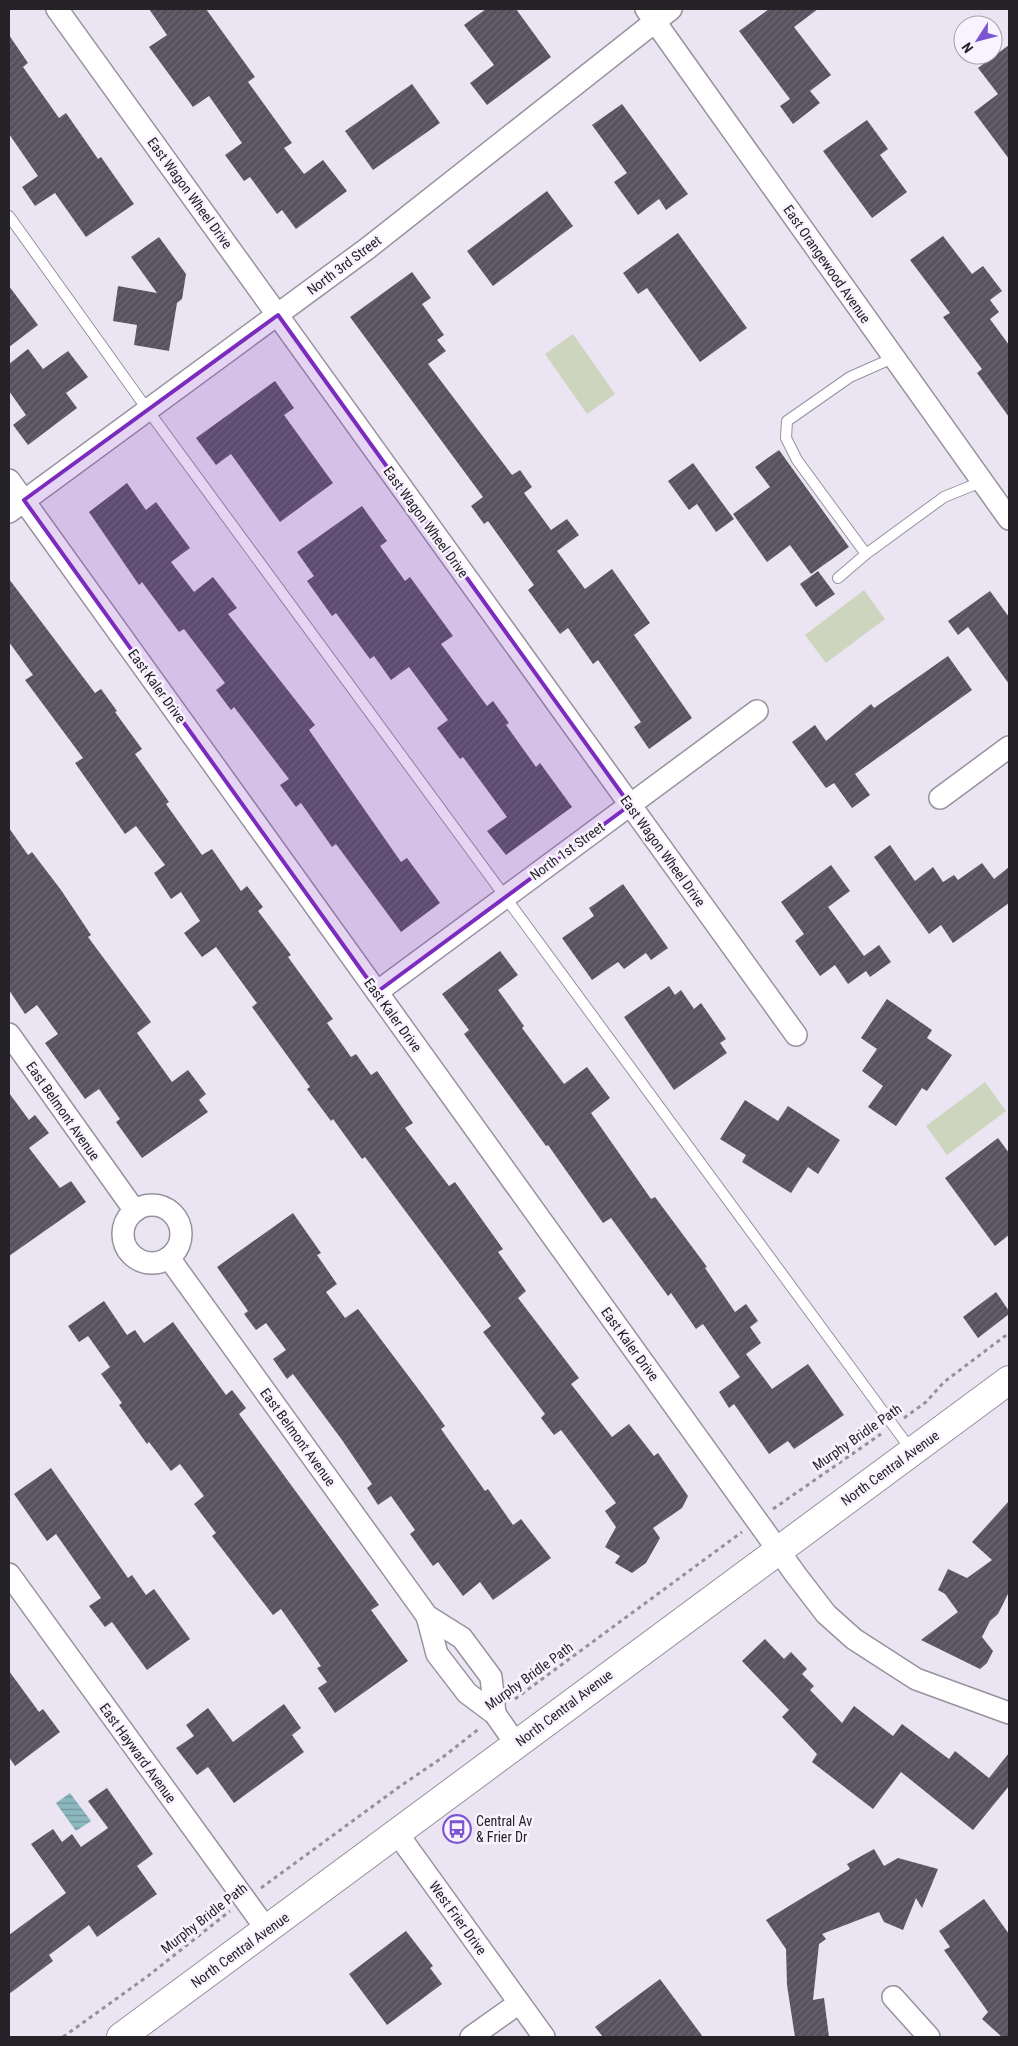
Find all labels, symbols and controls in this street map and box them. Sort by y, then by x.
north arrow [953,15,1003,65]
text: N [958,39,976,56]
street label: East Wagon Wheel Drive [144,134,236,252]
street label: East Orangewood Avenue [780,202,874,326]
street label: North 3rd Street [304,232,384,298]
street label: East Wagon Wheel Drive [380,463,472,581]
street label: East Kaler Drive [125,646,189,726]
street label: East Wagon Wheel Drive [617,792,709,910]
street label: North 1st Street [527,819,607,883]
street label: East Kaler Drive [361,975,425,1055]
street label: East Belmont Avenue [23,1059,103,1164]
street label: East Kaler Drive [598,1304,662,1384]
street label: East Belmont Avenue [257,1385,339,1489]
street label: Murphy Bridle Path [810,1400,904,1474]
street label: North Central Avenue [838,1427,942,1509]
street label: Murphy Bridle Path [482,1639,576,1713]
street label: North Central Avenue [512,1666,616,1750]
street label: East Hayward Avenue [97,1700,180,1806]
place label: Central Av & Frier Dr [476,1813,532,1845]
bus stop icon: Central Av & Frier Dr [442,1814,472,1844]
street label: West Frier Drive [426,1878,490,1958]
street label: Murphy Bridle Path [158,1879,250,1957]
street label: North Central Avenue [188,1909,292,1991]

